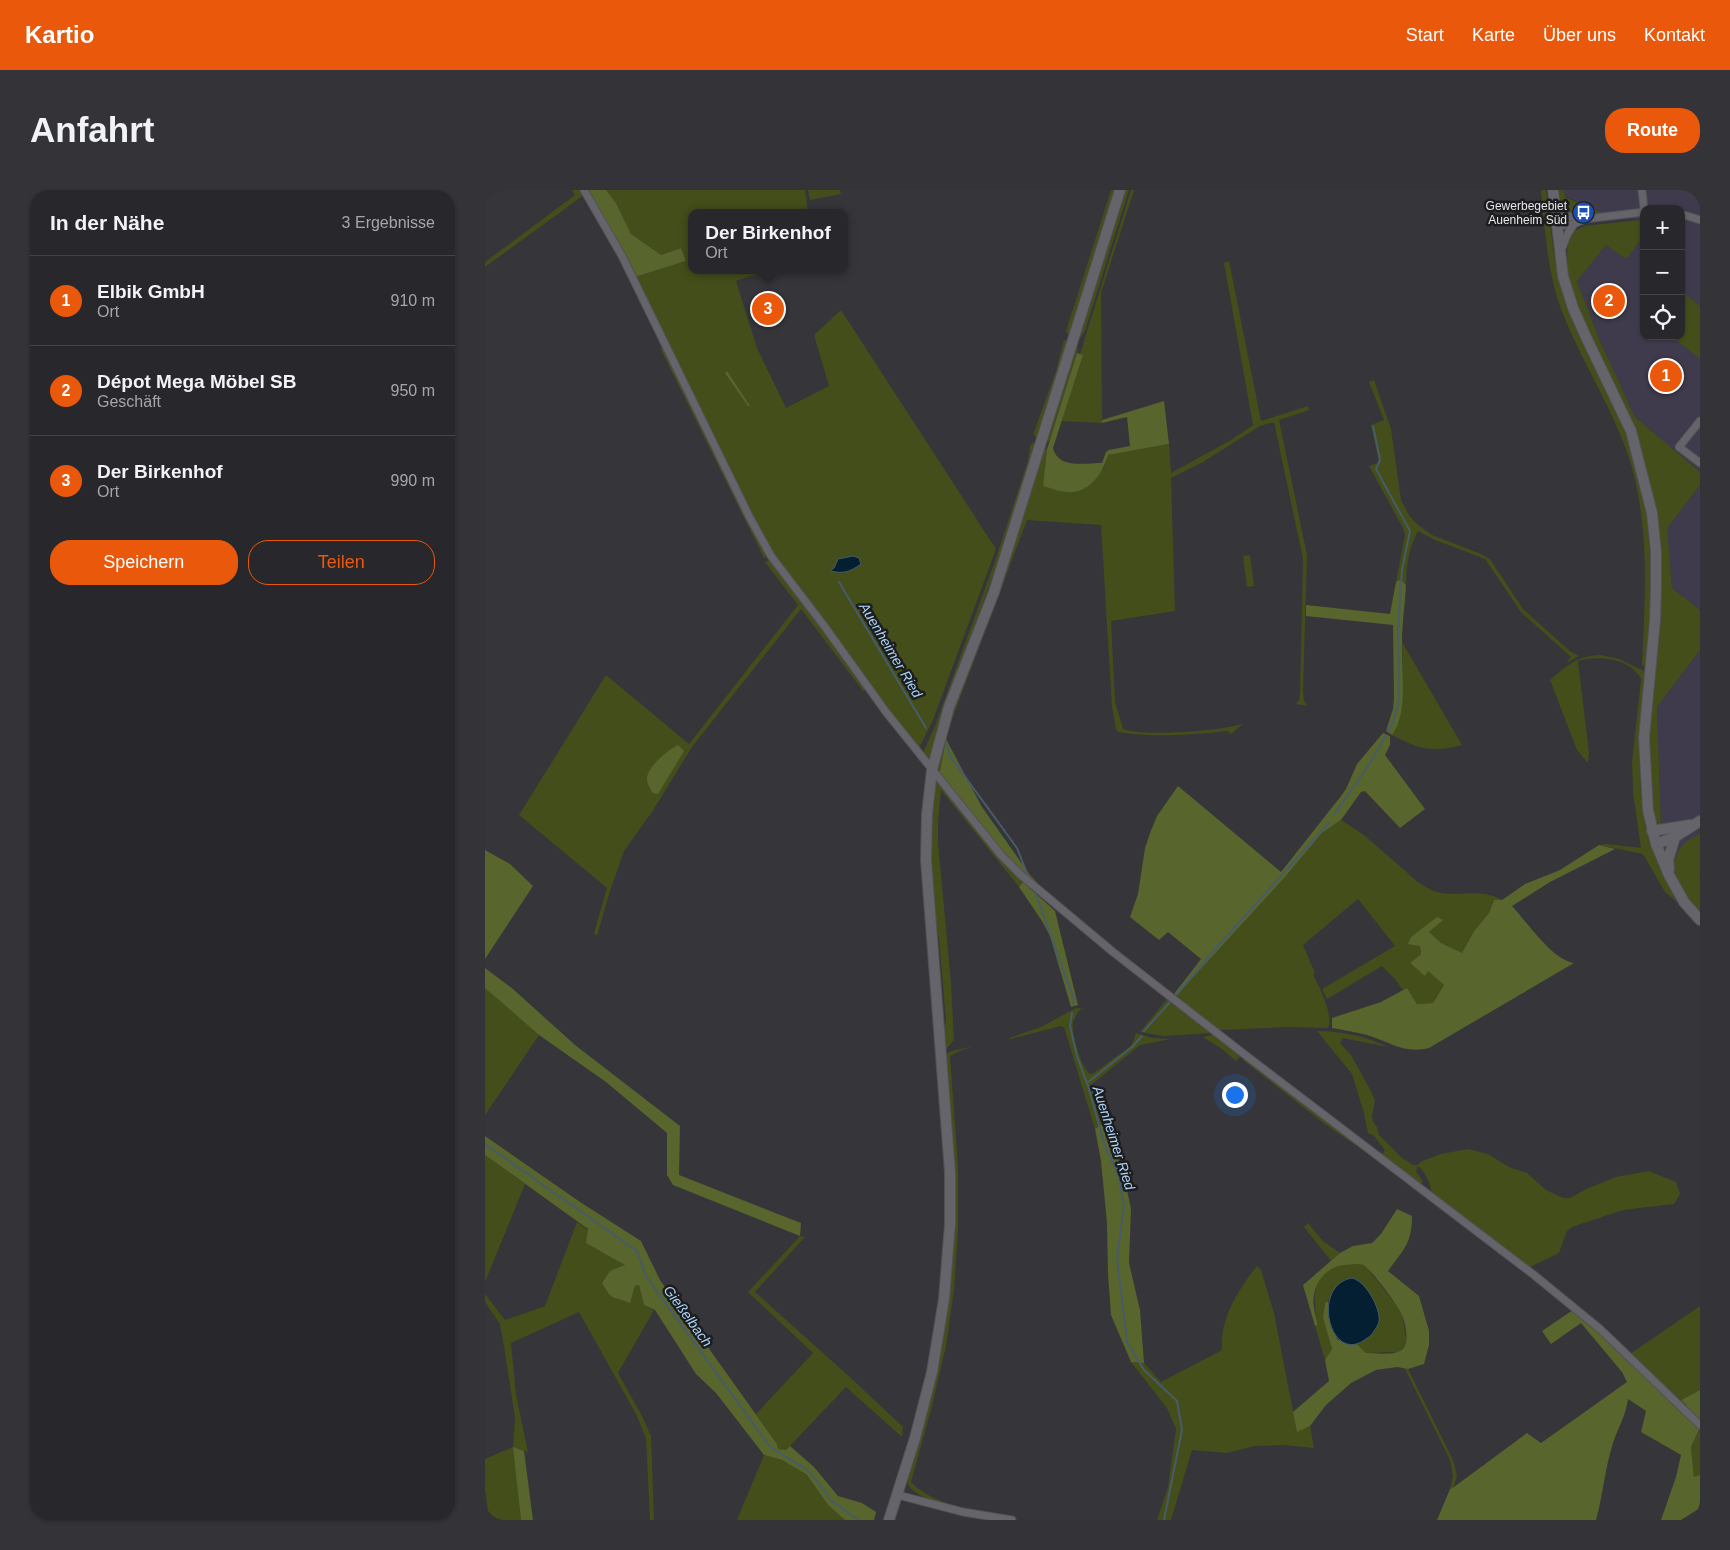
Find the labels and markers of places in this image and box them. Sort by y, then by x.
place label: Gewerbegebiet Auenheim Süd [1486,199,1568,227]
bus stop icon: Gewerbegebiet Auenheim Süd [1571,201,1595,225]
pin: 2 [1593,282,1625,320]
pin: 3 [752,290,784,328]
pin: 1 [1650,357,1682,395]

